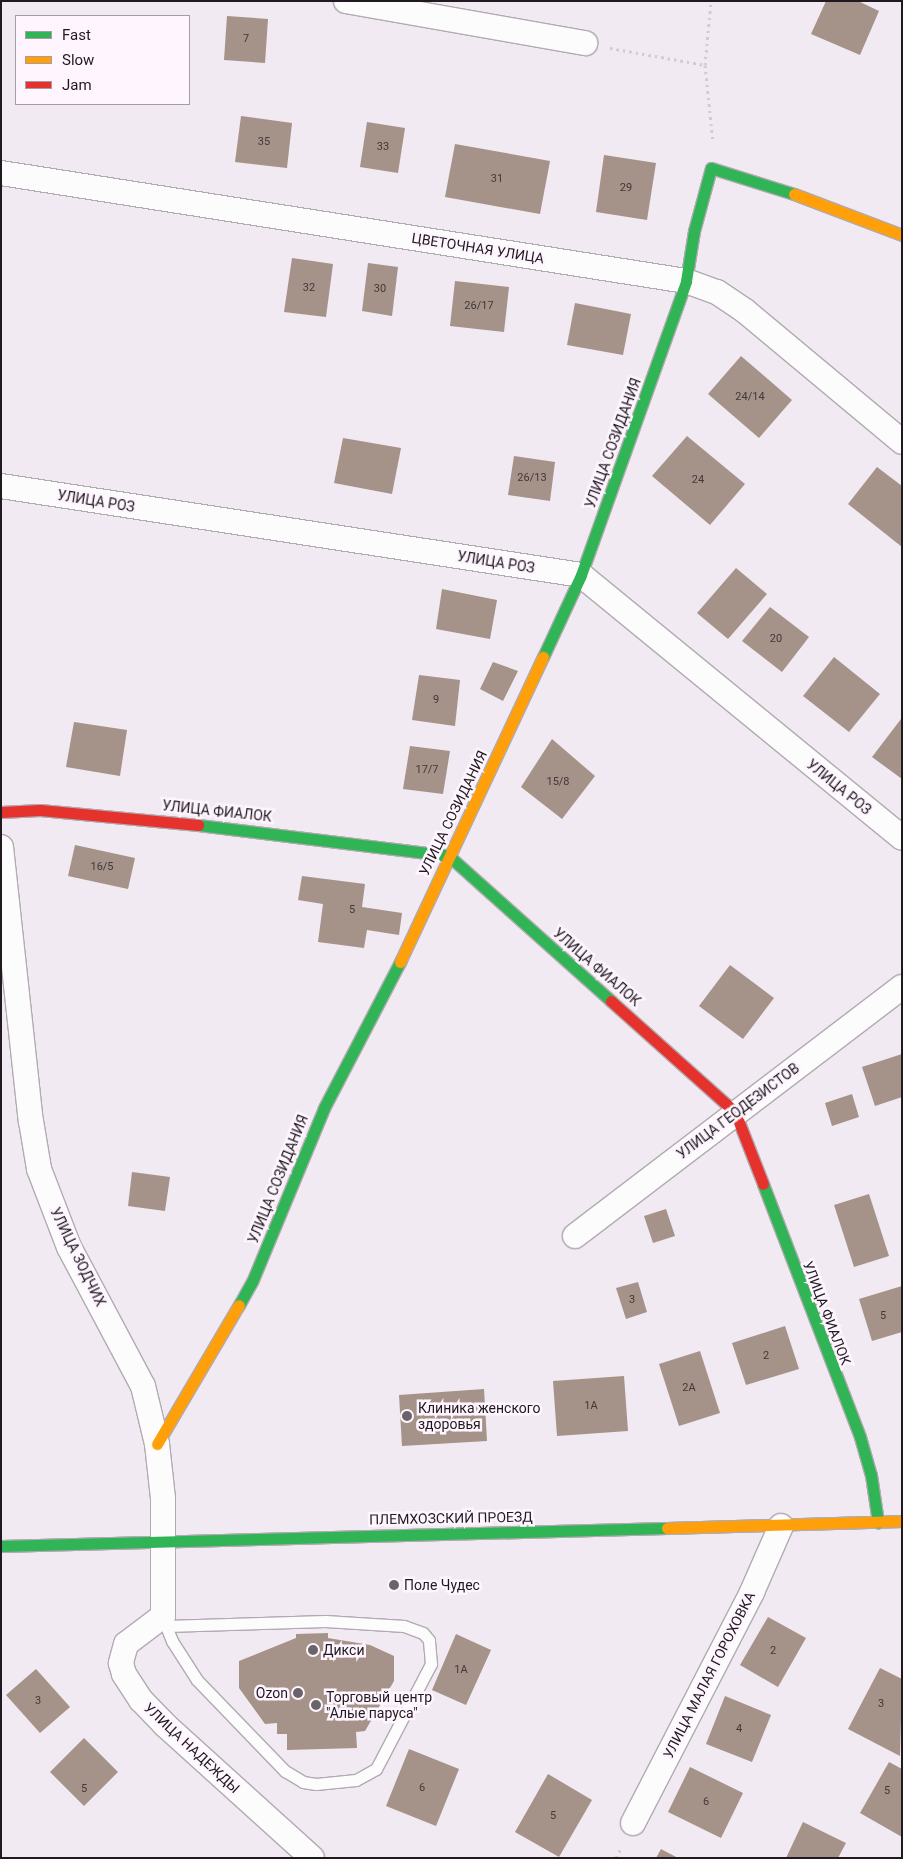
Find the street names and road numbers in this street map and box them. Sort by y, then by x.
street label: ЦВЕТОЧНАЯ УЛИЦА [411,229,545,267]
street label: УЛИЦА СОЗИДАНИЯ [582,376,644,510]
street label: УЛИЦА РОЗ [56,487,136,515]
street label: УЛИЦА РОЗ [456,548,536,576]
street label: УЛИЦА СОЗИДАНИЯ [415,748,491,878]
street label: УЛИЦА РОЗ [803,756,875,818]
street label: УЛИЦА ФИАЛОК [161,797,273,825]
street label: УЛИЦА ФИАЛОК [550,925,644,1009]
street label: УЛИЦА ГЕОДЕЗИСТОВ [674,1060,802,1162]
street label: УЛИЦА СОЗИДАНИЯ [245,1112,311,1246]
street label: УЛИЦА ЗОДЧИХ [47,1205,109,1309]
street label: УЛИЦА ФИАЛОК [799,1259,855,1367]
street label: ПЛЕМХОЗСКИЙ ПРОЕЗД [369,1508,533,1528]
street label: УЛИЦА МАЛАЯ ГОРОХОВКА [660,1589,758,1761]
street label: УЛИЦА НАДЕЖДЫ [141,1699,243,1797]

